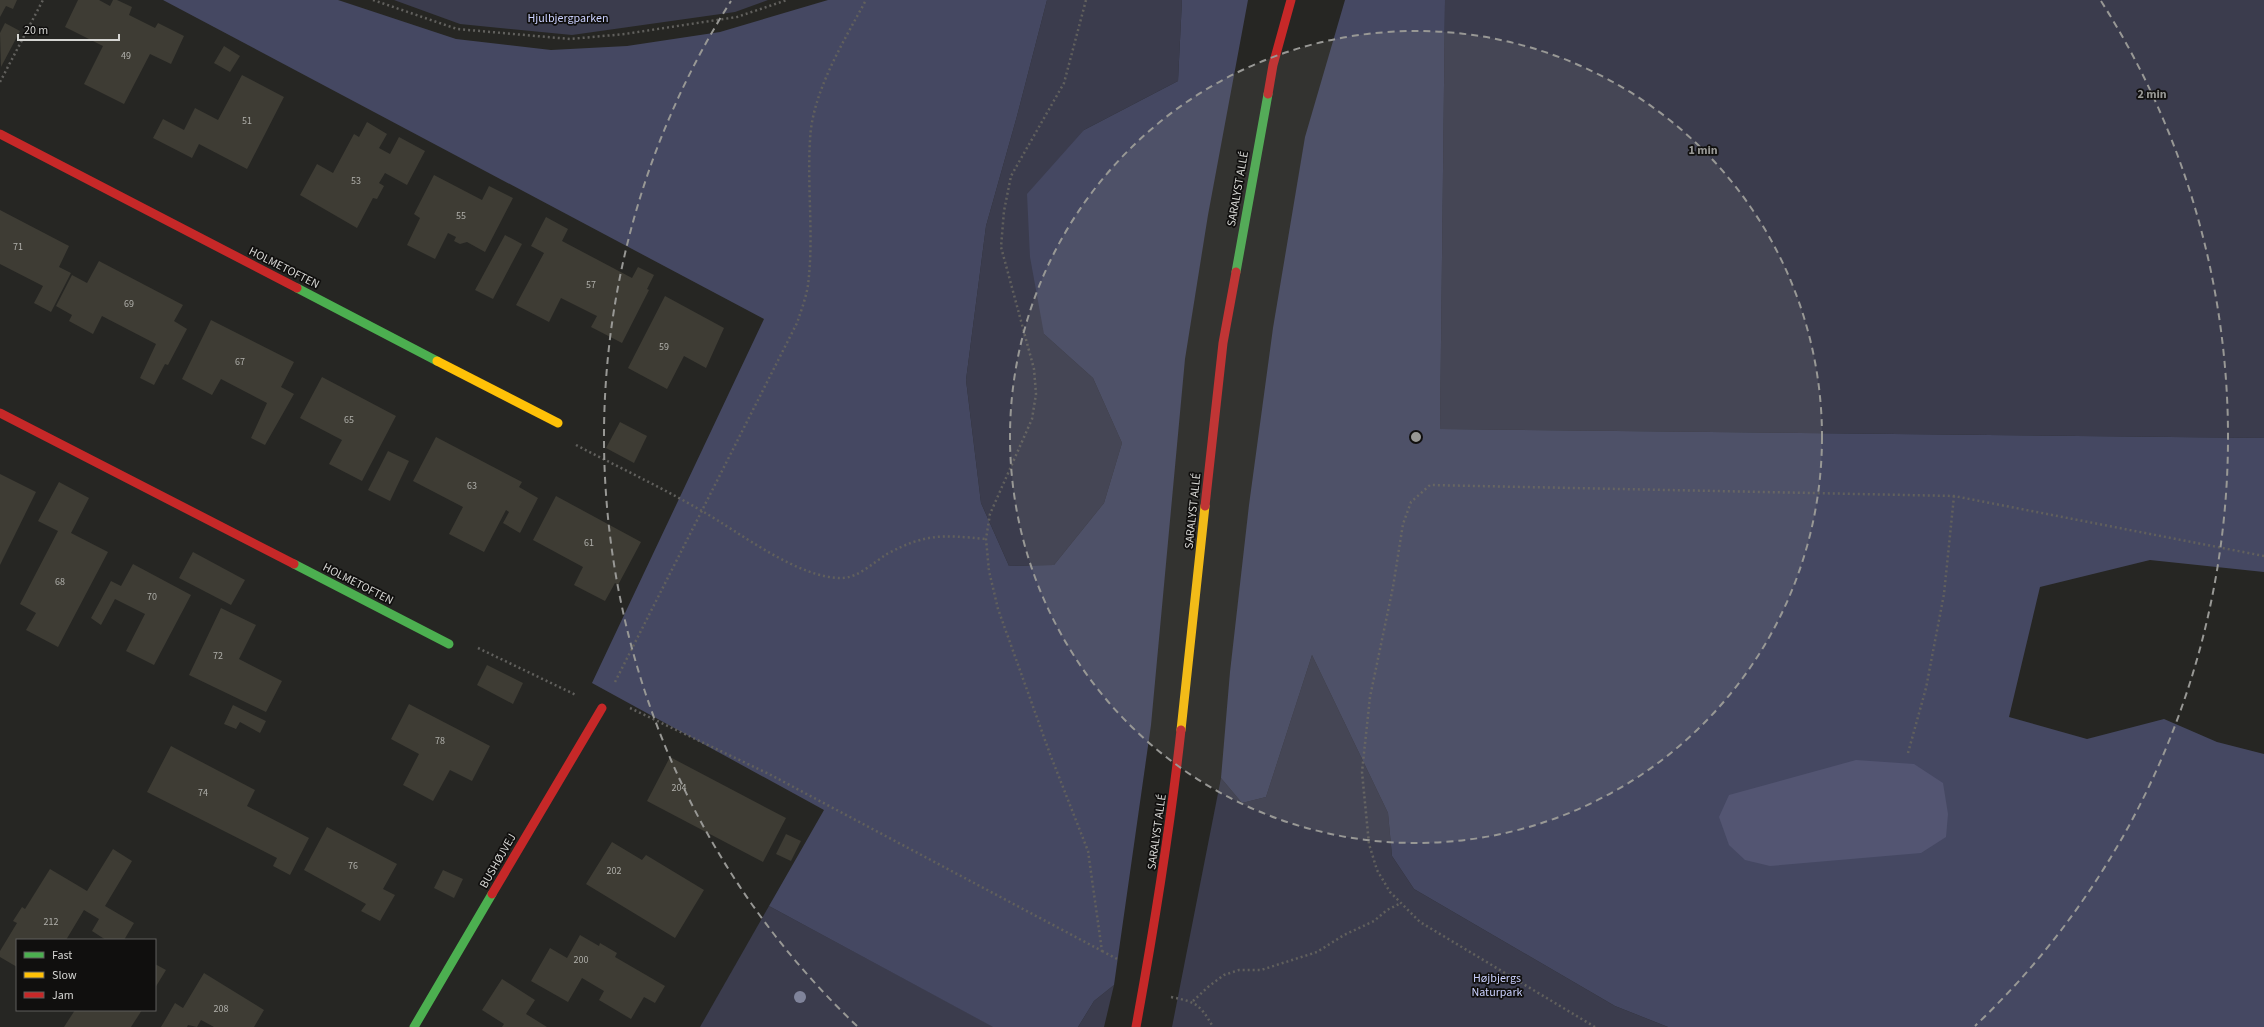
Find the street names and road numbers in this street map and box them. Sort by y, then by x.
street label: SARALYST ALLÉ [1223,150,1253,228]
street label: HOLMETOFTEN [246,243,322,293]
street label: SARALYST ALLÉ [1181,472,1205,550]
street label: HOLMETOFTEN [320,559,396,609]
street label: SARALYST ALLÉ [1143,793,1171,871]
street label: BUSHØJVEJ [476,831,520,891]

